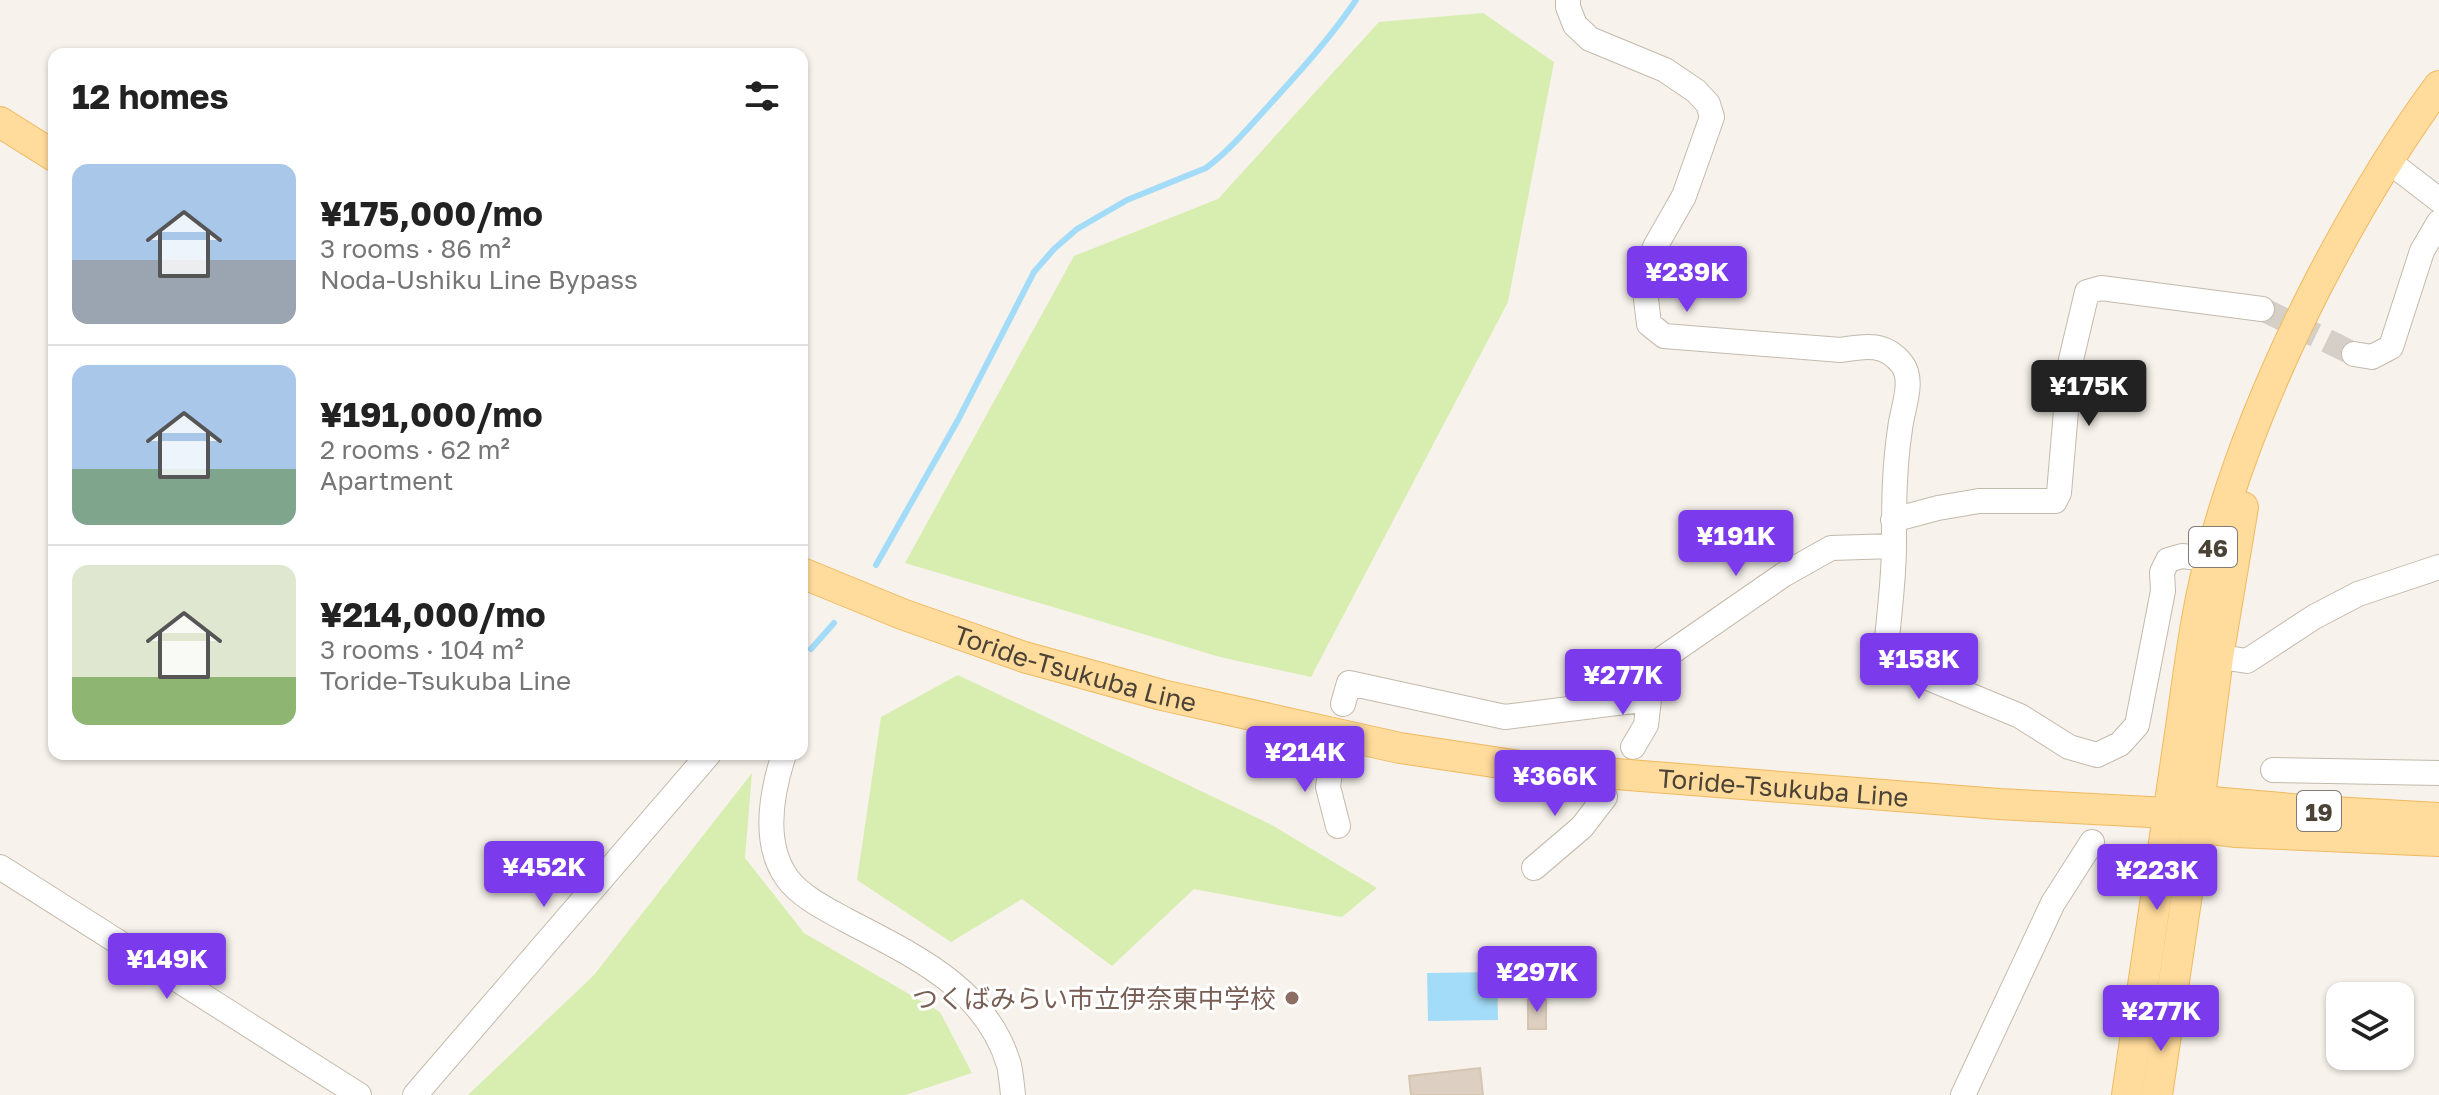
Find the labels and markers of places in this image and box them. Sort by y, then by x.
pin: ¥239K [1631,246,1743,314]
pin: ¥175K [2033,360,2145,428]
pin: ¥191K [1680,510,1792,578]
pin: ¥158K [1863,633,1975,701]
pin: ¥277K [1567,649,1679,717]
pin: ¥214K [1249,726,1361,794]
pin: ¥366K [1499,750,1611,818]
pin: ¥452K [488,841,600,909]
pin: ¥223K [2101,844,2213,912]
pin: ¥149K [111,933,223,1001]
pin: ¥297K [1481,946,1593,1014]
place label: つくばみらい市立伊奈東中学校 [912,983,1276,1014]
pin: ¥277K [2105,985,2217,1053]
marker: つくばみらい市立伊奈東中学校 [1283,989,1301,1007]

